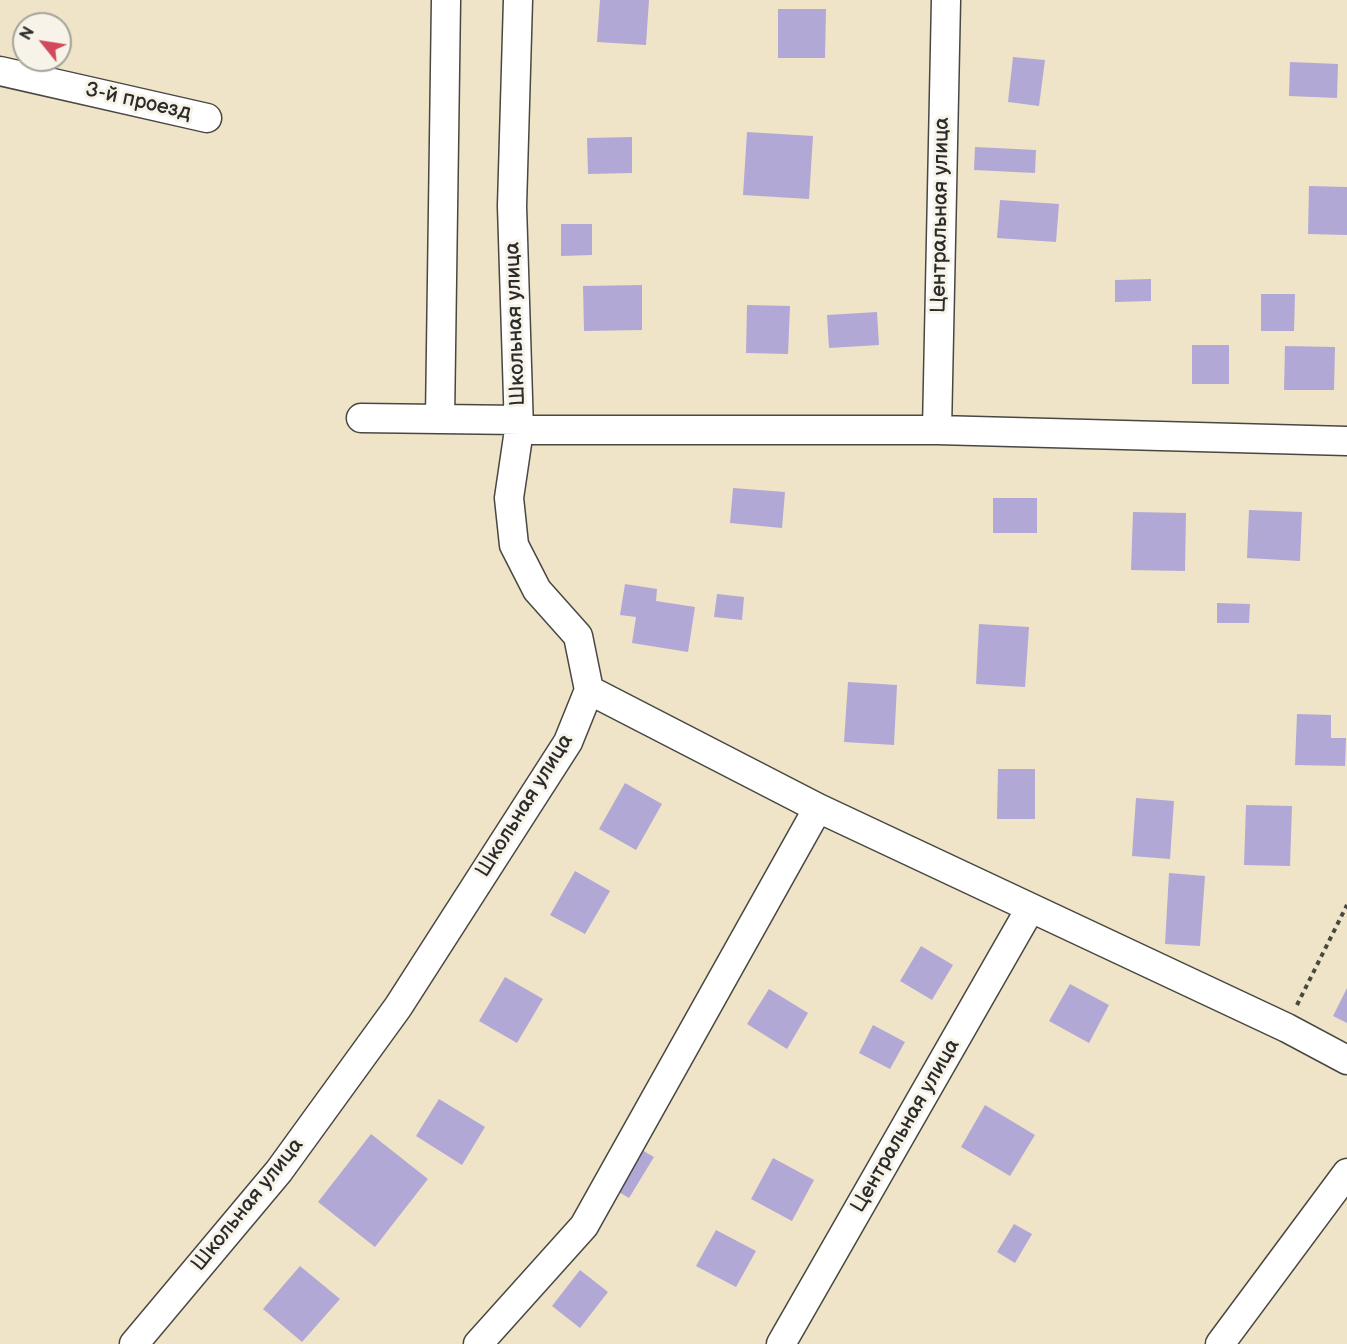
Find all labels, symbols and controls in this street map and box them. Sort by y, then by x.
north arrow [12,12,72,72]
text: N [16,24,39,44]
street label: 3-й проезд [83,78,193,126]
street label: Центральная улица [927,117,955,313]
street label: Школьная улица [501,242,531,406]
street label: Школьная улица [471,730,579,882]
street label: Центральная улица [846,1035,966,1217]
street label: Школьная улица [187,1133,309,1277]

